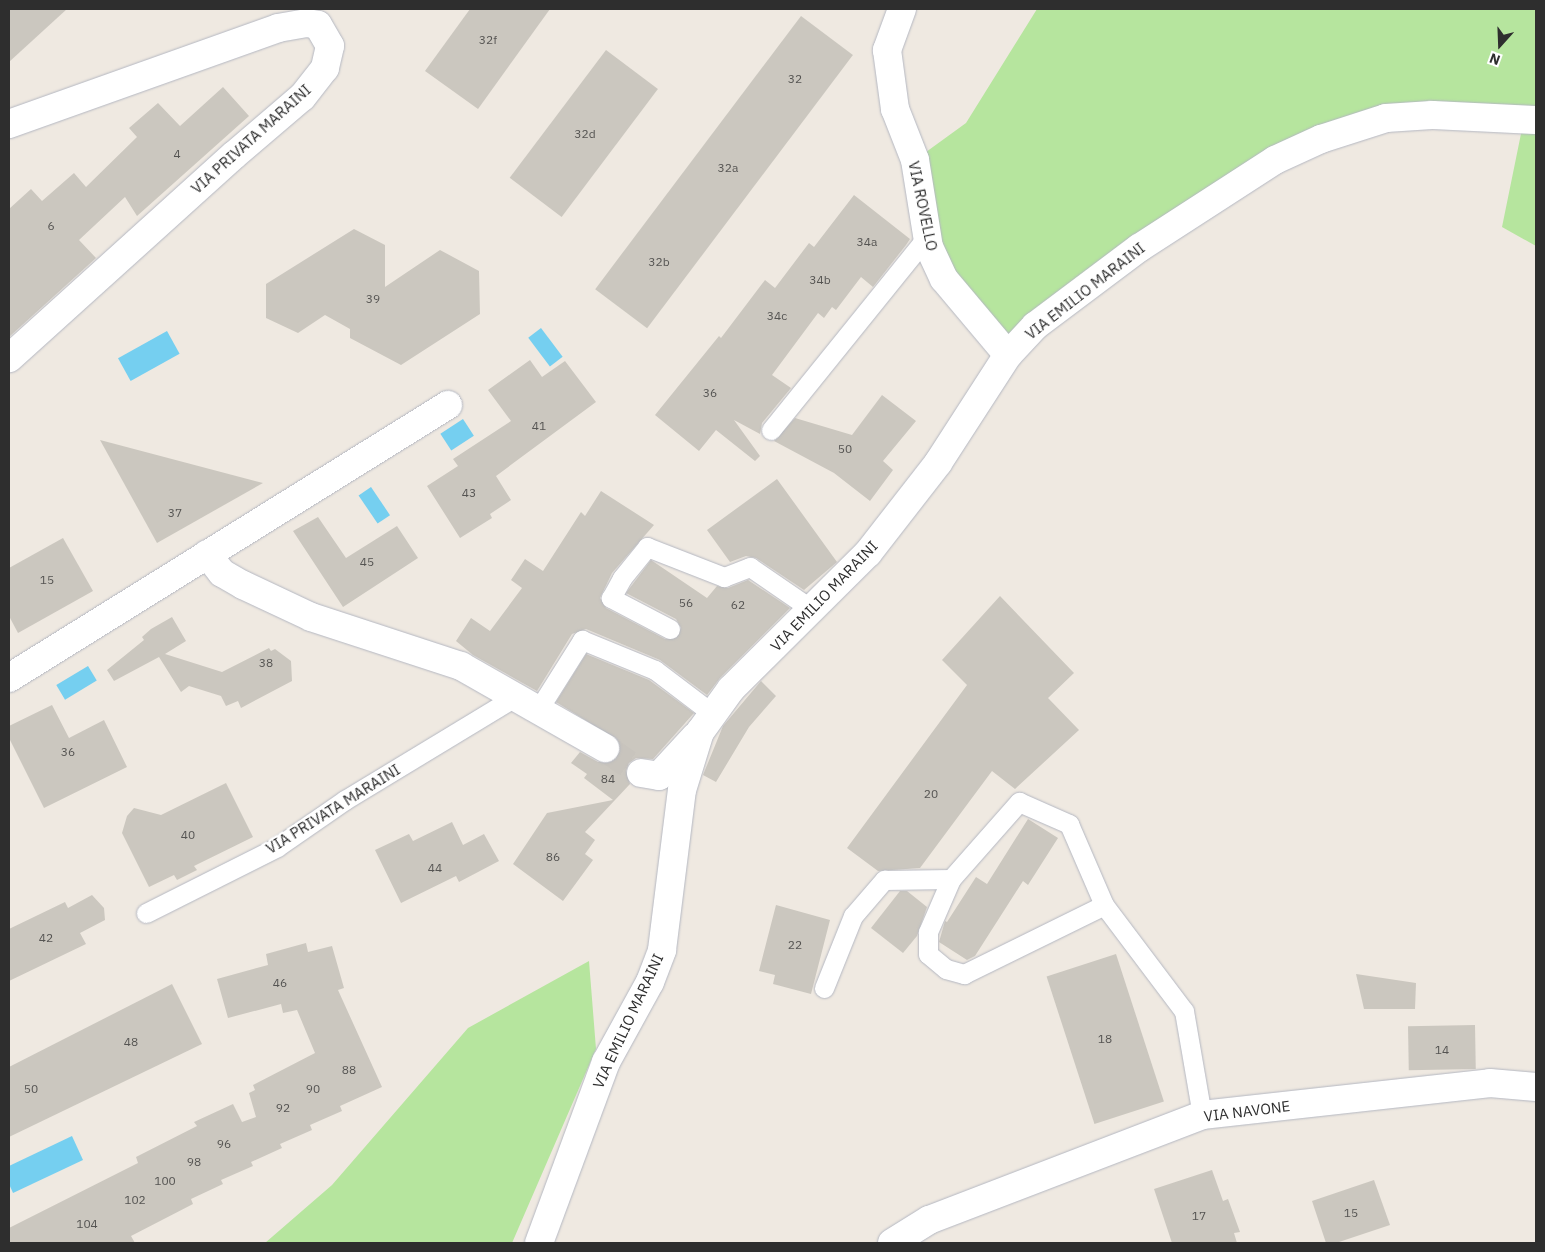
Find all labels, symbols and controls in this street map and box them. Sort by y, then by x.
north arrow [1475,20,1525,70]
house number: 32f [479,33,497,47]
text: N [1487,49,1503,69]
house number: 32 [788,72,802,86]
street label: VIA PRIVATA MARAINI [188,81,314,197]
house number: 32d [574,127,596,141]
house number: 4 [173,147,181,161]
street label: VIA ROVELLO [905,159,941,253]
house number: 32a [718,161,738,175]
house number: 6 [47,219,55,233]
house number: 34a [857,235,877,249]
street label: VIA EMILIO MARAINI [1022,239,1148,343]
house number: 32b [648,255,670,269]
house number: 34b [809,273,831,287]
house number: 39 [366,292,380,306]
house number: 34c [767,309,787,323]
house number: 36 [703,386,717,400]
house number: 41 [532,419,546,433]
house number: 50 [838,442,852,456]
house number: 43 [462,486,476,500]
house number: 37 [168,506,182,520]
street label: VIA EMILIO MARAINI [767,537,881,655]
house number: 45 [360,555,374,569]
house number: 15 [40,573,54,587]
house number: 56 [679,596,693,610]
house number: 62 [731,598,745,612]
house number: 38 [259,656,273,670]
house number: 36 [61,745,75,759]
street label: VIA PRIVATA MARAINI [263,760,403,858]
house number: 84 [601,772,615,786]
house number: 20 [924,787,938,801]
house number: 40 [181,828,195,842]
house number: 86 [546,850,560,864]
house number: 44 [428,861,442,875]
house number: 42 [39,931,53,945]
house number: 22 [788,938,802,952]
street label: VIA EMILIO MARAINI [589,951,667,1091]
house number: 46 [273,976,287,990]
house number: 18 [1098,1032,1112,1046]
house number: 48 [124,1035,138,1049]
house number: 14 [1435,1043,1449,1057]
house number: 88 [342,1063,356,1077]
house number: 50 [24,1082,38,1096]
house number: 90 [306,1082,320,1096]
street label: VIA NAVONE [1203,1097,1291,1125]
house number: 92 [276,1101,290,1115]
house number: 96 [217,1137,231,1151]
house number: 98 [187,1155,201,1169]
house number: 100 [154,1174,176,1188]
house number: 102 [124,1193,146,1207]
house number: 15 [1344,1206,1358,1220]
house number: 17 [1192,1209,1206,1223]
house number: 104 [76,1217,98,1231]

